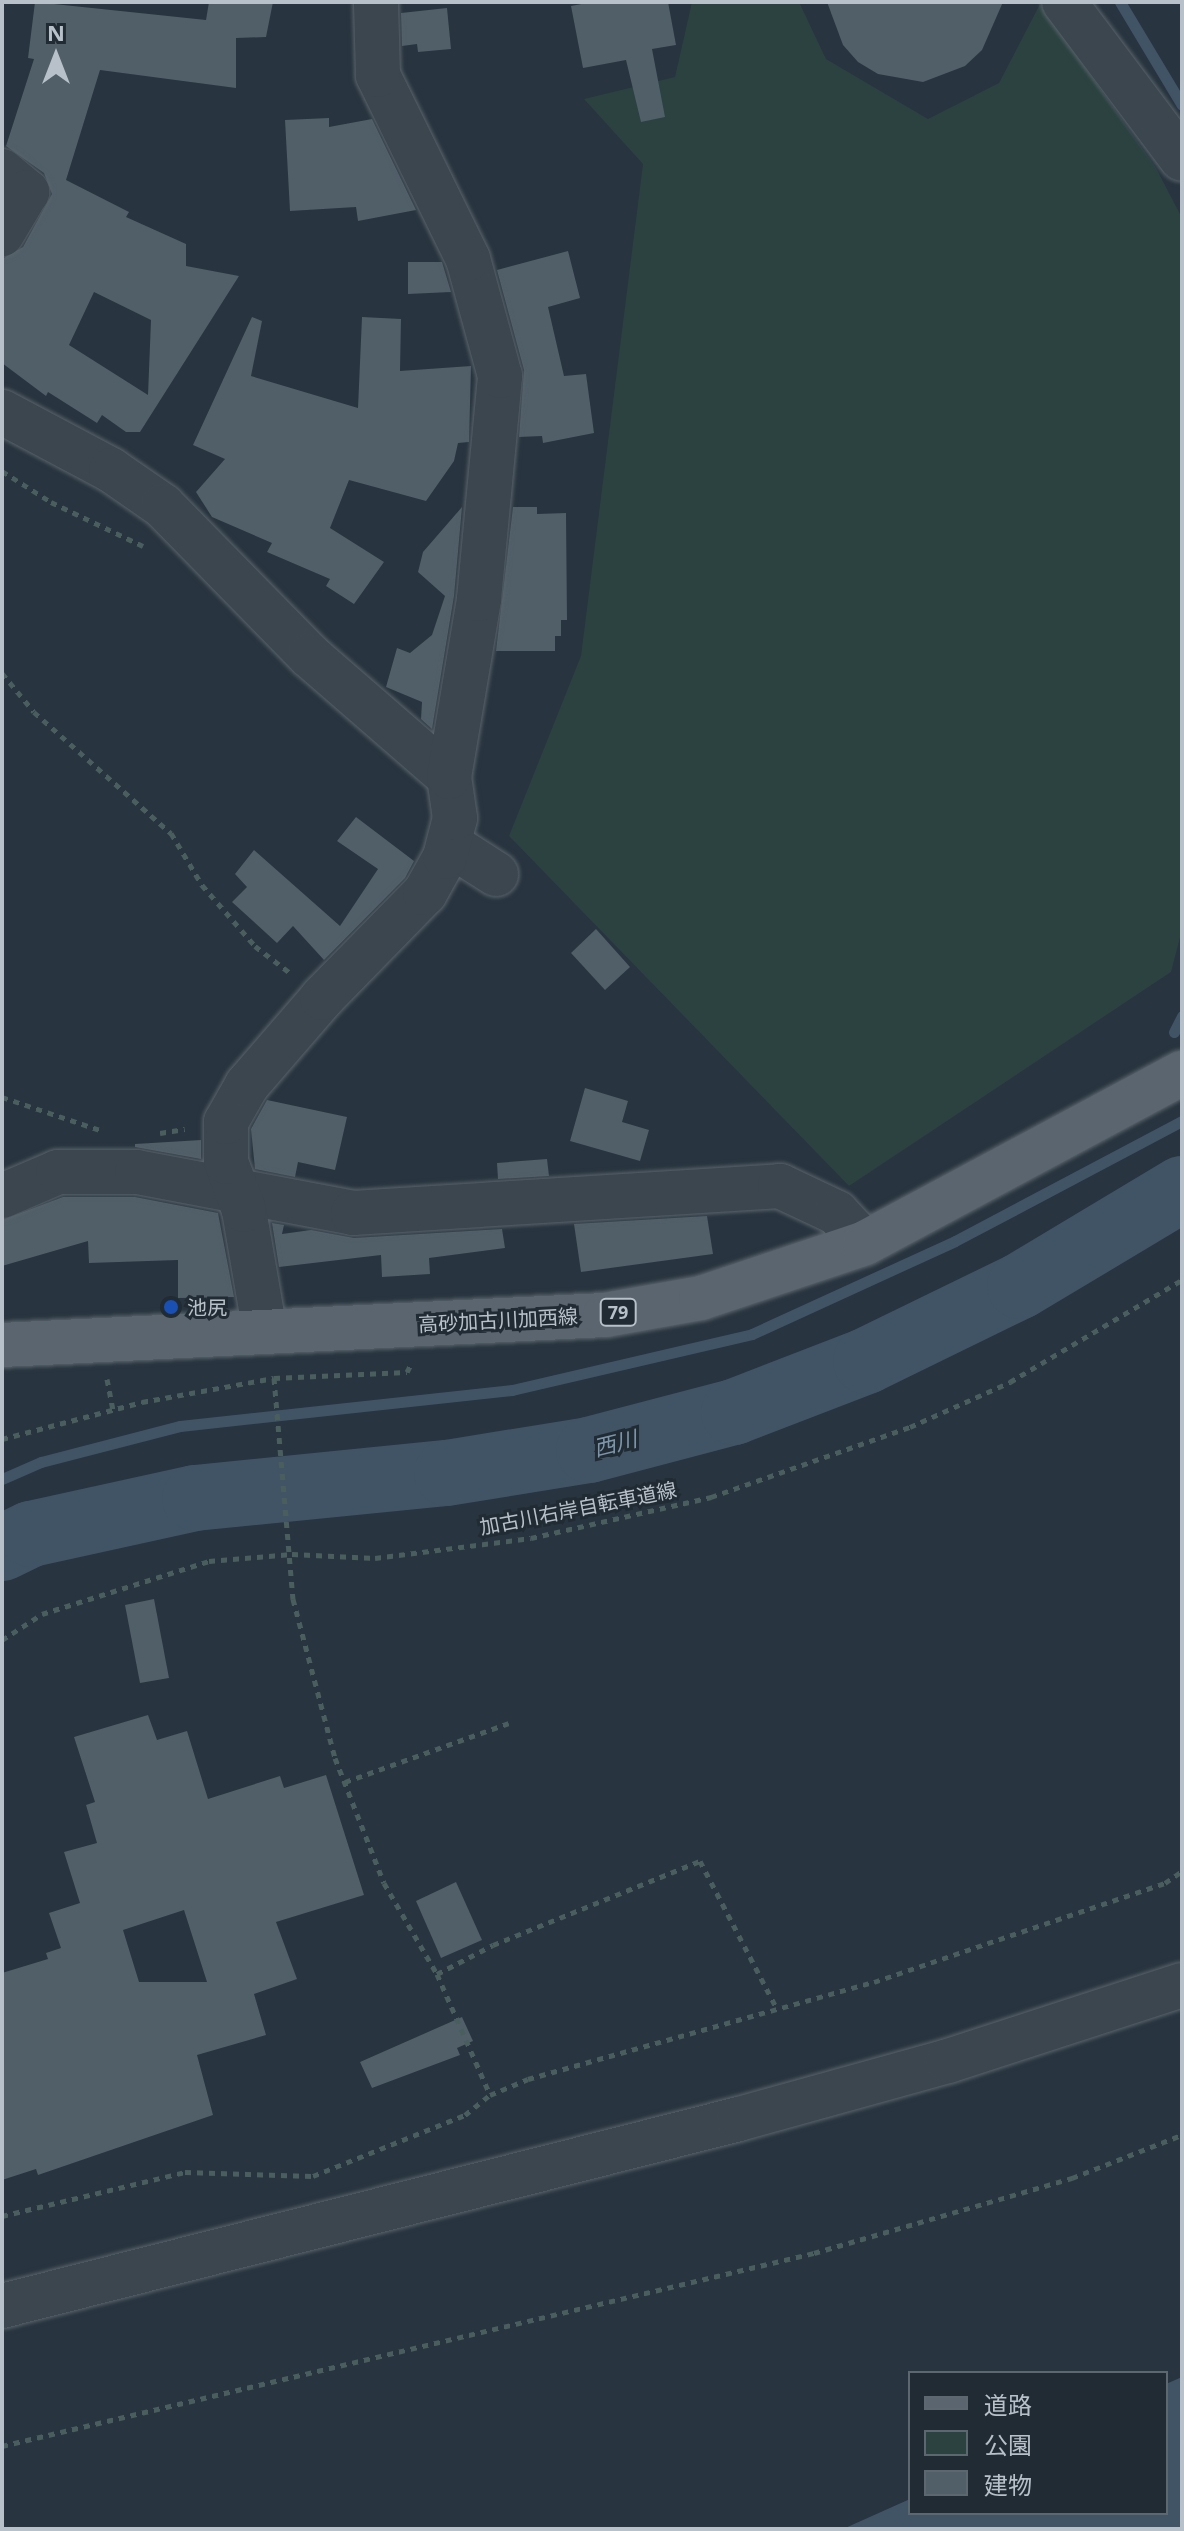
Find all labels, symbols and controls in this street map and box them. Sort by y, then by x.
north arrow [16,16,96,96]
text: N [47,17,65,47]
place label: 池尻 [187,1295,227,1319]
marker: 池尻 [162,1298,180,1316]
road number: 79 [598,1298,638,1326]
street label: 高砂加古川加西線 [417,1304,579,1336]
water label: 西川 [590,1425,640,1461]
street label: 加古川右岸自転車道線 [478,1477,678,1539]
legend [908,2371,1168,2515]
text: 道路 [984,2388,1032,2421]
text: 公園 [984,2428,1032,2461]
text: 建物 [984,2468,1032,2501]

